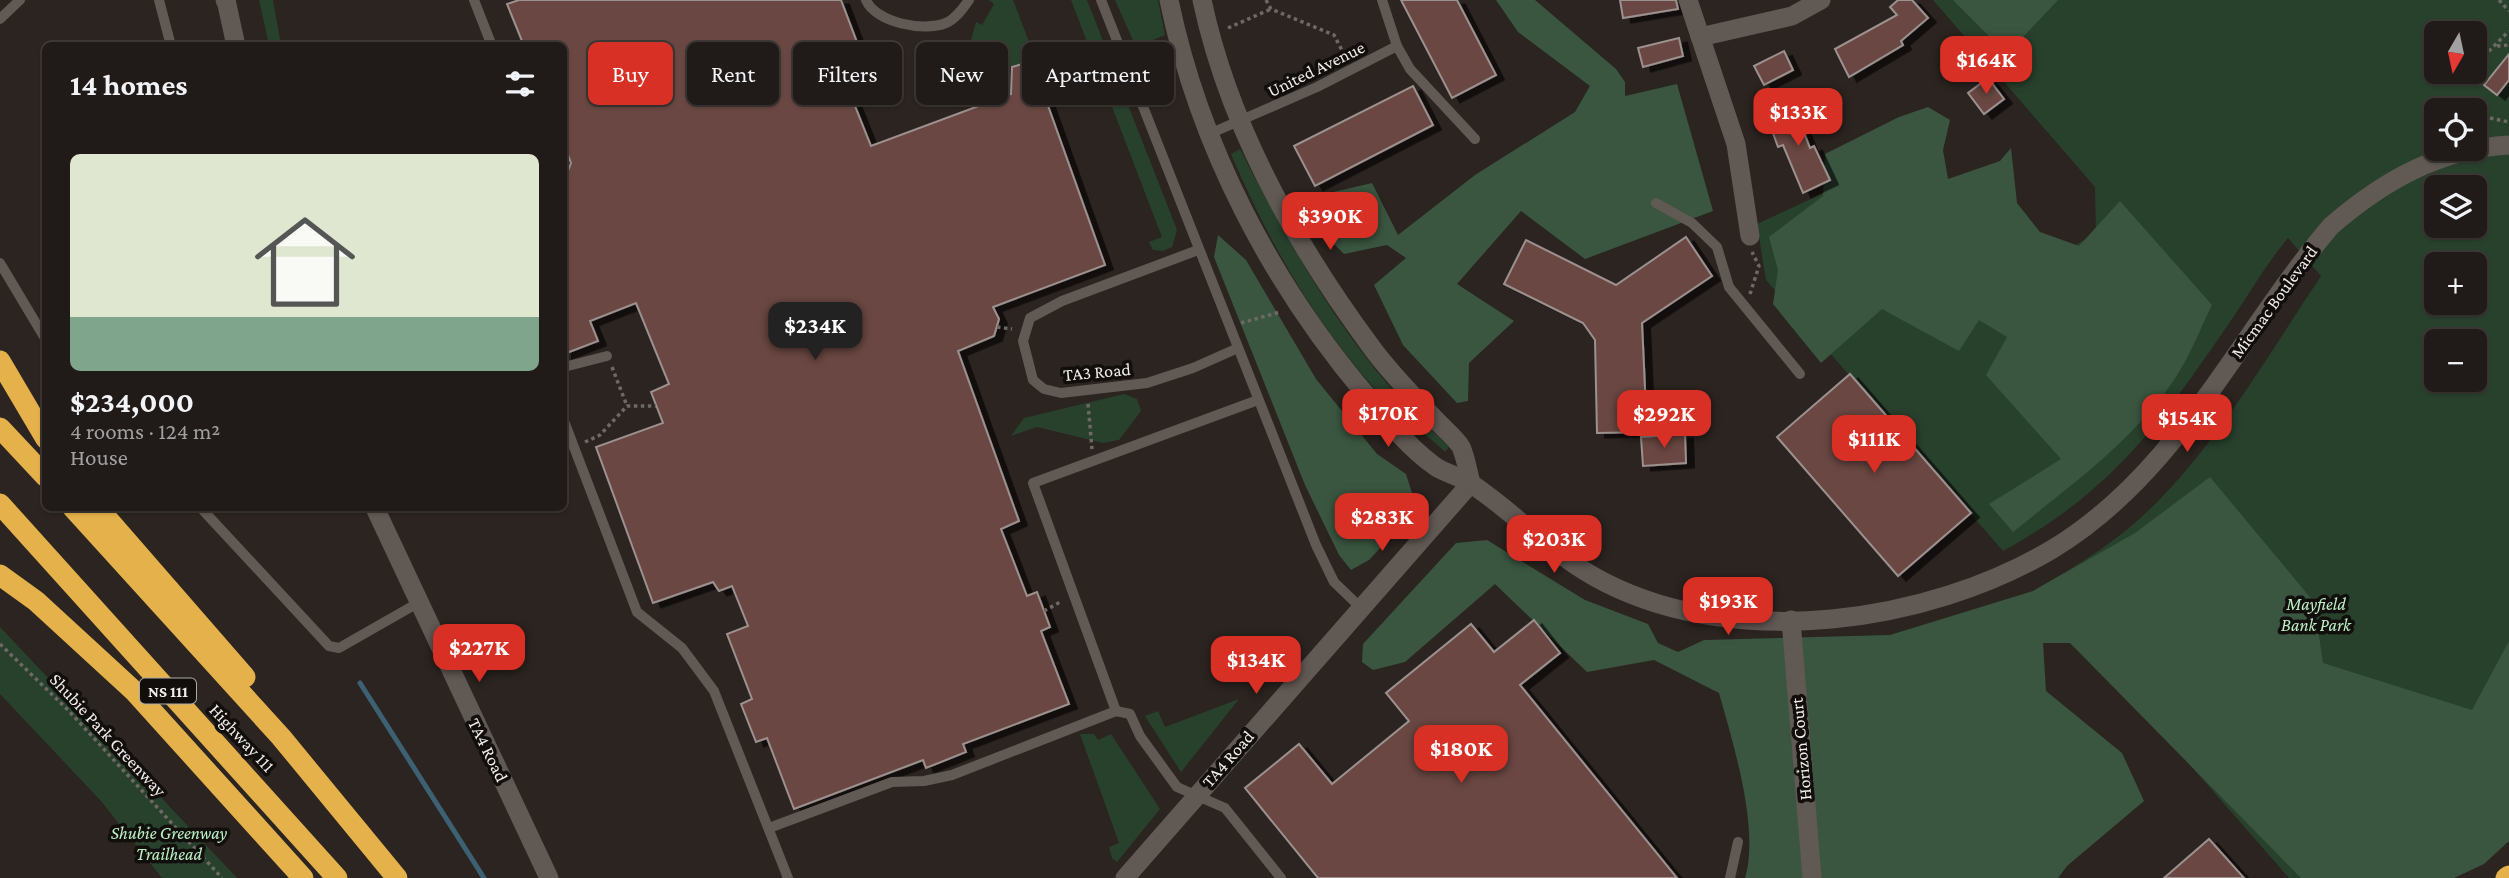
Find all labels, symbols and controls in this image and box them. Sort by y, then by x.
north arrow [2424,21,2487,84]
map controls [2424,21,2487,392]
pin: $164K [1937,36,2035,96]
street label: United Avenue [1264,37,1368,101]
chip: Buy [588,42,673,105]
chip: Rent [687,42,779,105]
chip: Filters [793,42,902,105]
chip: New [916,42,1008,105]
chip: Apartment [1022,42,1174,105]
text: $164K [1956,46,2016,72]
icon: filters [501,65,539,103]
text: 14 homes [70,68,188,101]
pin: $133K [1749,88,1847,148]
text: $133K [1769,98,1827,124]
button: locate [2424,98,2487,161]
button: layers [2424,175,2487,238]
pin: $390K [1281,192,1379,252]
icon: home [242,199,368,325]
text: $390K [1298,202,1362,228]
street label: Micmac Boulevard [2227,242,2322,362]
button: + [2424,252,2487,315]
pin: $234K [766,302,864,362]
text: $234K [784,312,846,338]
button: − [2424,329,2487,392]
street label: TA3 Road [1062,359,1132,385]
text: $234,000 [70,385,194,418]
pin: $170K [1339,390,1437,449]
pin: $292K [1615,391,1713,450]
pin: $154K [2138,394,2236,454]
text: $170K [1358,399,1418,425]
text: $292K [1633,400,1695,426]
text: $154K [2158,404,2216,430]
pin: $111K [1825,416,1923,475]
text: 4 rooms · 124 m² [70,418,220,444]
text: $111K [1848,425,1900,451]
text: House [70,444,128,470]
pin: $283K [1333,494,1431,553]
text: $283K [1351,503,1413,529]
pin: $203K [1505,516,1603,575]
text: $203K [1523,525,1585,551]
pin: $193K [1679,578,1777,637]
text: $193K [1699,587,1757,613]
park label: Mayfield Bank Park [2281,594,2352,635]
pin: $227K [430,624,528,684]
text: $227K [449,634,509,660]
pin: $134K [1207,636,1305,696]
text: $134K [1227,646,1285,672]
street label: Shubie Park Greenway [46,669,171,801]
road number: NS 111 [140,678,196,704]
street label: Horizon Court [1786,696,1815,801]
street label: Highway 111 [205,700,279,776]
street label: TA4 Road [464,715,512,786]
street label: TA4 Road [1198,726,1258,791]
pin: $180K [1412,726,1510,785]
text: $180K [1430,735,1492,761]
park label: Shubie Greenway Trailhead [111,823,228,864]

